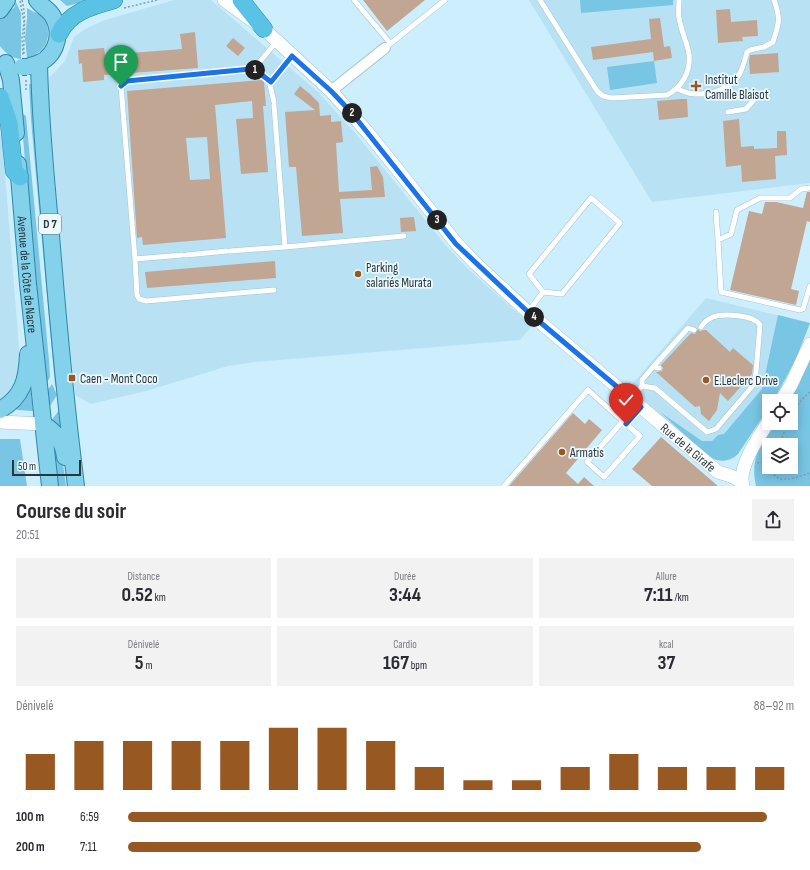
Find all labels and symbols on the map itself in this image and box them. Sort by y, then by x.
pin [104,45,138,86]
pin: 1 [245,60,265,80]
place label: Institut Camille Blaisot [705,72,769,103]
marker: Institut Camille Blaisot [690,80,702,92]
pin: 2 [342,103,362,123]
pin: 3 [427,210,447,230]
road number: D 7 [39,214,61,234]
street label: Avenue de la Côte de Nacre [13,215,40,334]
place label: Parking salariés Murata [366,260,432,291]
marker: Parking salariés Murata [353,269,363,279]
pin: 4 [524,307,544,327]
place label: Caen - Mont Coco [80,371,158,387]
marker: Caen - Mont Coco [67,373,77,383]
place label: E.Leclerc Drive [714,373,778,389]
marker: E.Leclerc Drive [701,375,711,385]
pin [609,383,643,424]
street label: Rue de la Girafe [657,420,719,476]
place label: Armatis [569,445,604,461]
marker: Armatis [557,447,567,457]
scale bar [12,458,81,477]

